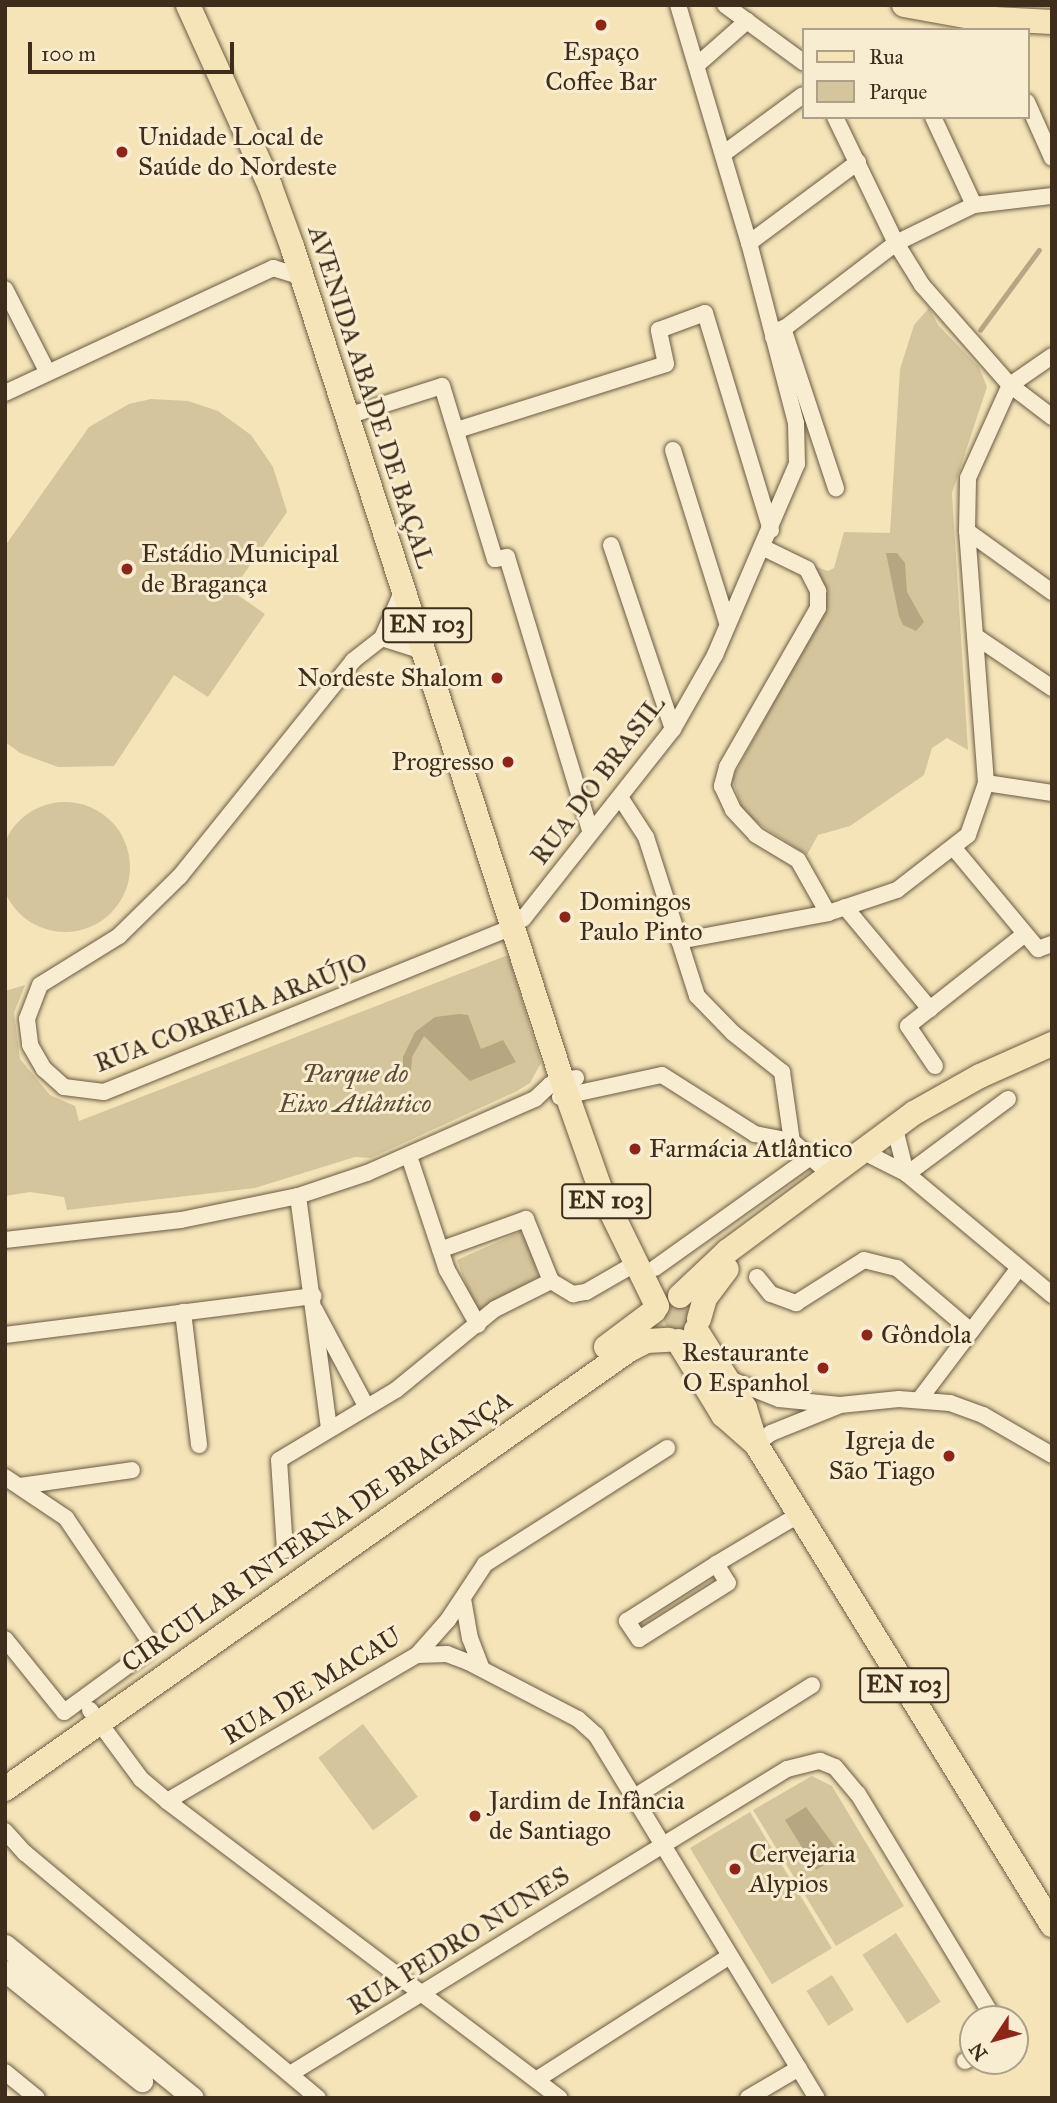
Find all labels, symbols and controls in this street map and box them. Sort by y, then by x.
marker: Espaço Coffee Bar [593,17,609,33]
scale bar [32,28,238,72]
legend [802,28,1029,119]
place label: Espaço Coffee Bar [545,36,657,98]
text: 100 m [41,41,96,67]
text: Rua [869,44,904,70]
text: Parque [869,79,927,105]
place label: Unidade Local de Saúde do Nordeste [138,121,337,182]
marker: Unidade Local de Saúde do Nordeste [112,142,132,162]
street label: AVENIDA ABADE DE BAÇAL [301,222,441,572]
place label: Estádio Municipal de Bragança [141,538,339,600]
marker: Estádio Municipal de Bragança [119,561,135,577]
road number: EN 103 [382,604,472,646]
place label: Nordeste Shalom [297,662,483,694]
marker: Nordeste Shalom [489,670,505,686]
street label: RUA DO BRASIL [524,689,672,871]
place label: Progresso [392,746,494,778]
marker: Progresso [500,754,516,770]
place label: Domingos Paulo Pinto [579,886,703,948]
marker: Domingos Paulo Pinto [557,909,573,925]
street label: RUA CORREIA ARAÚJO [90,947,372,1079]
park label: Parque do Eixo Atlântico [279,1058,431,1120]
place label: Farmácia Atlântico [649,1133,853,1165]
marker: Farmácia Atlântico [627,1141,643,1157]
road number: EN 103 [560,1181,652,1222]
place label: Gôndola [881,1319,972,1351]
marker: Gôndola [859,1327,875,1343]
place label: Restaurante O Espanhol [682,1337,809,1398]
marker: Restaurante O Espanhol [815,1360,831,1376]
street label: CIRCULAR INTERNA DE BRAGANÇA [116,1385,518,1679]
place label: Igreja de São Tiago [829,1425,935,1486]
marker: Igreja de São Tiago [941,1448,957,1464]
street label: RUA DE MACAU [217,1620,407,1752]
road number: EN 103 [858,1665,950,1706]
place label: Jardim de Infância de Santiago [489,1785,685,1846]
marker: Jardim de Infância de Santiago [467,1808,483,1824]
place label: Cervejaria Alypios [749,1838,856,1899]
street label: RUA PEDRO NUNES [343,1860,575,2022]
marker: Cervejaria Alypios [727,1861,743,1877]
north arrow [959,2005,1029,2075]
text: N [964,2038,992,2065]

